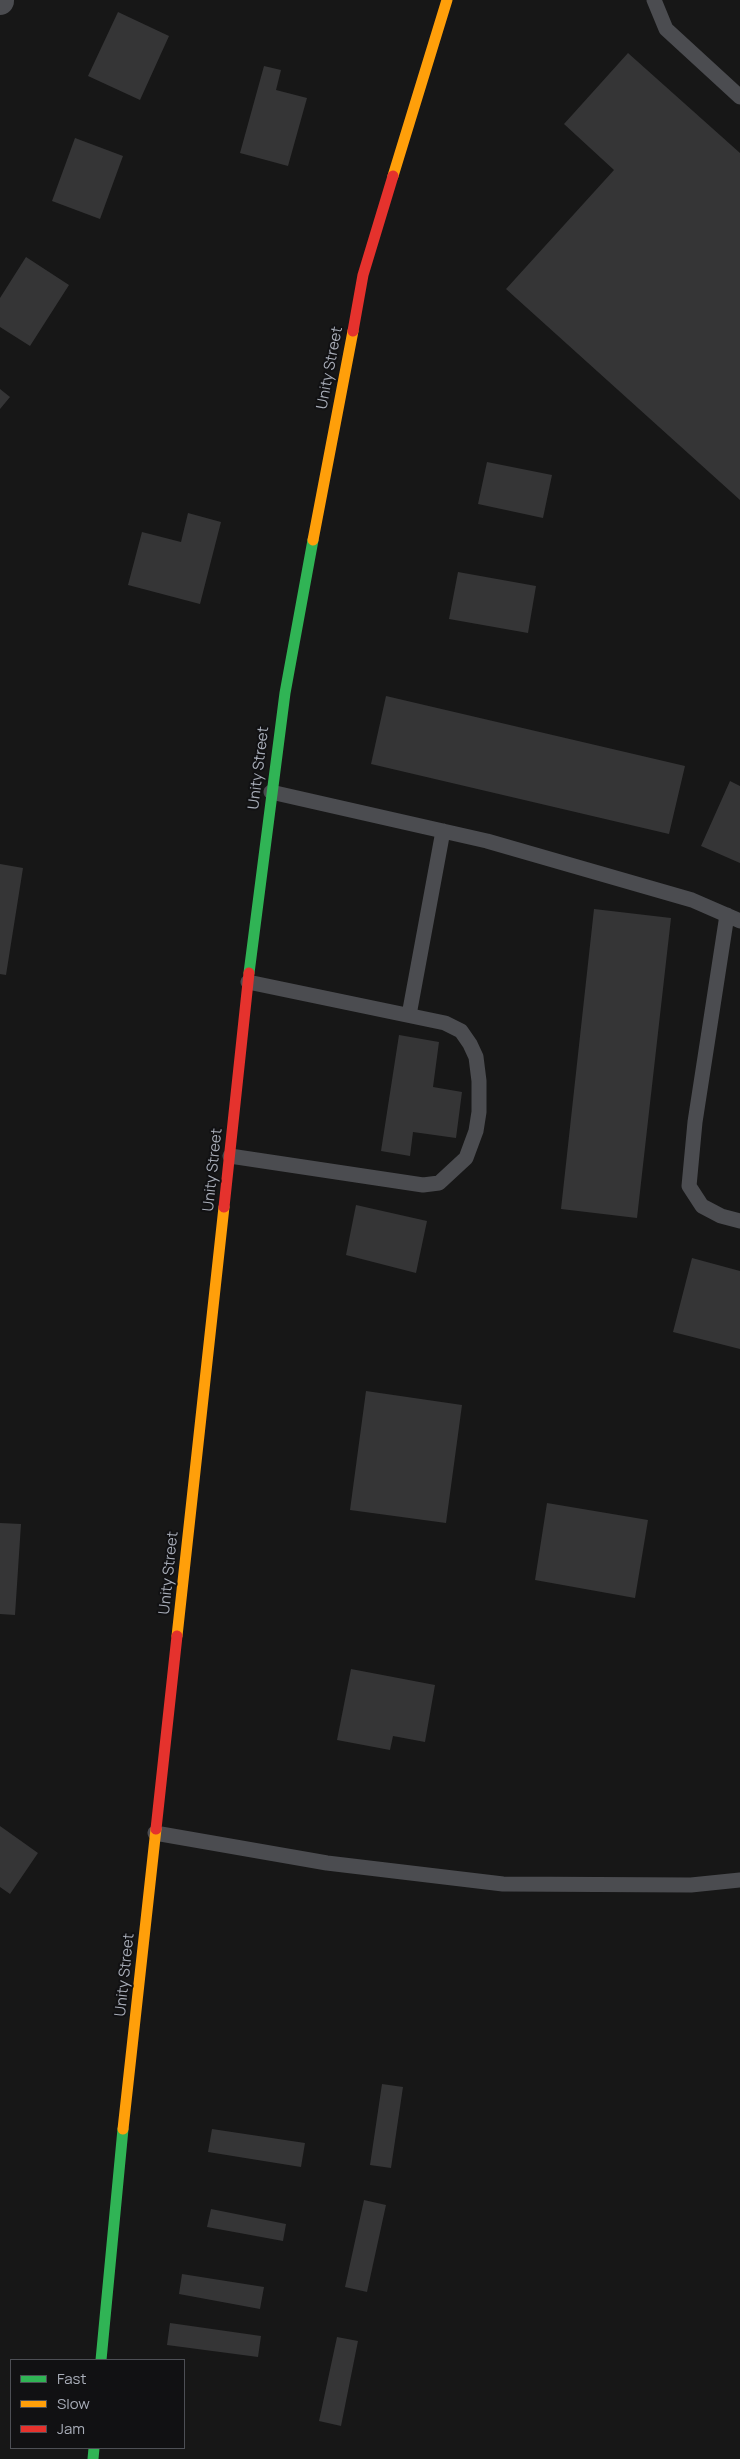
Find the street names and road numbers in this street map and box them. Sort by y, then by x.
street label: Unity Street [313,325,347,411]
street label: Unity Street [245,725,273,811]
street label: Unity Street [200,1127,226,1213]
street label: Unity Street [156,1530,182,1616]
street label: Unity Street [112,1932,138,2018]

